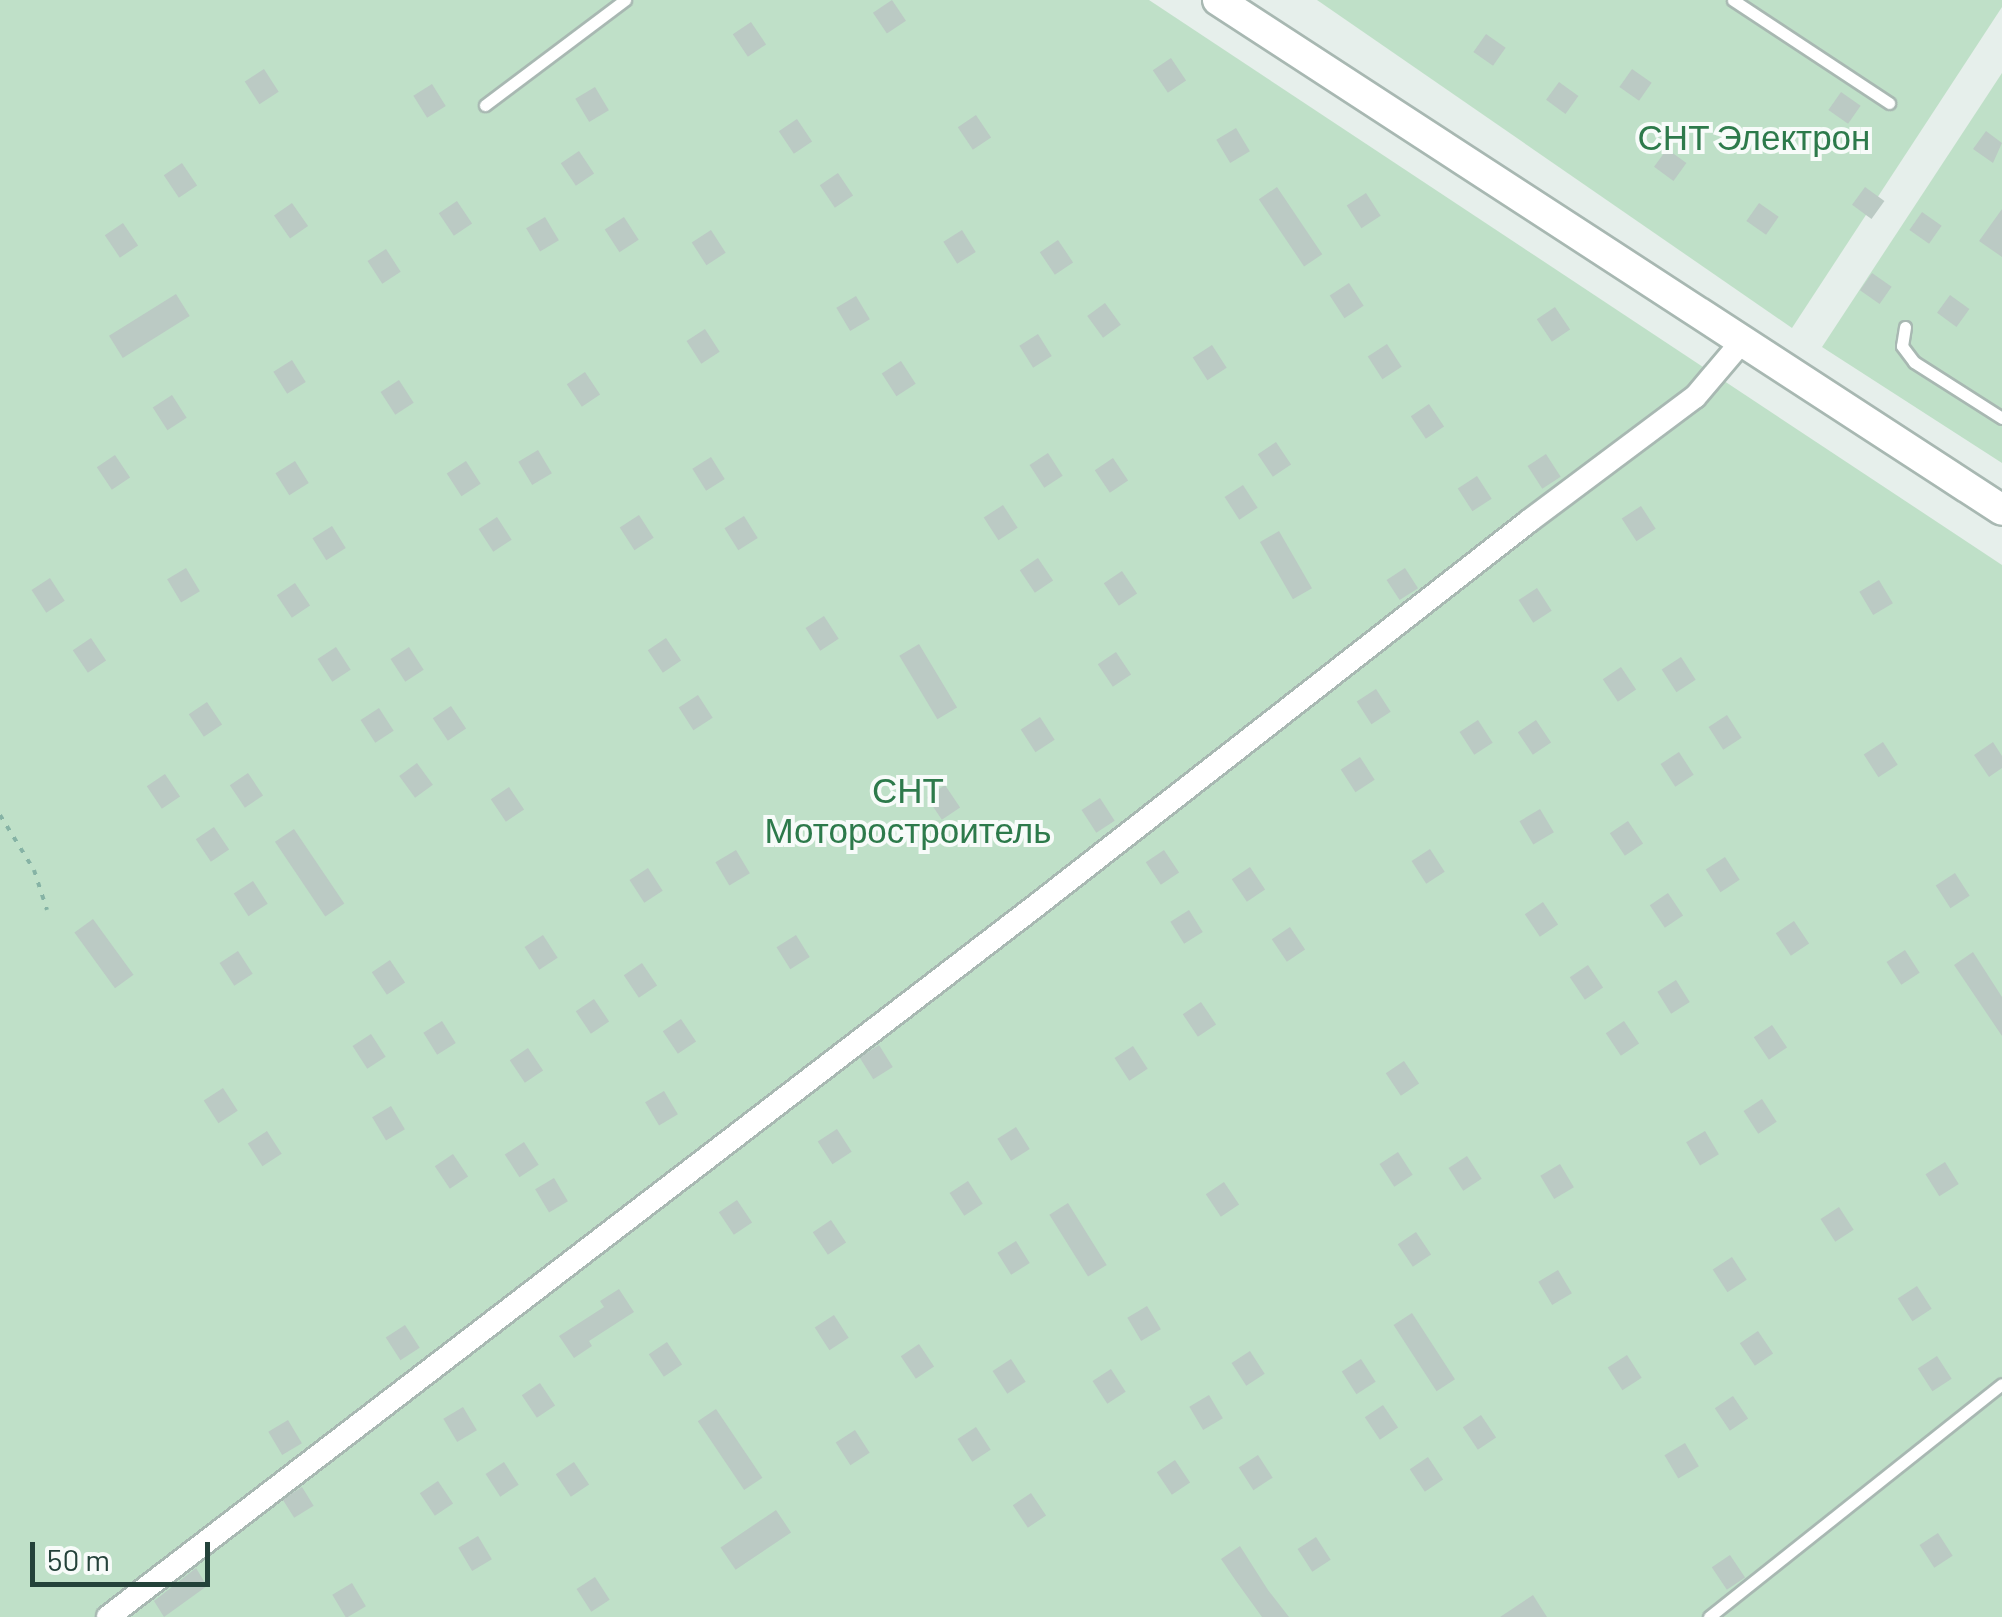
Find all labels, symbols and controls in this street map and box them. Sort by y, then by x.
park label: СНТ Электрон [1638,115,1870,157]
park label: СНТ Моторостроитель [765,768,1051,850]
scale bar [35,1522,215,1584]
text: 50 m [47,1541,110,1577]

